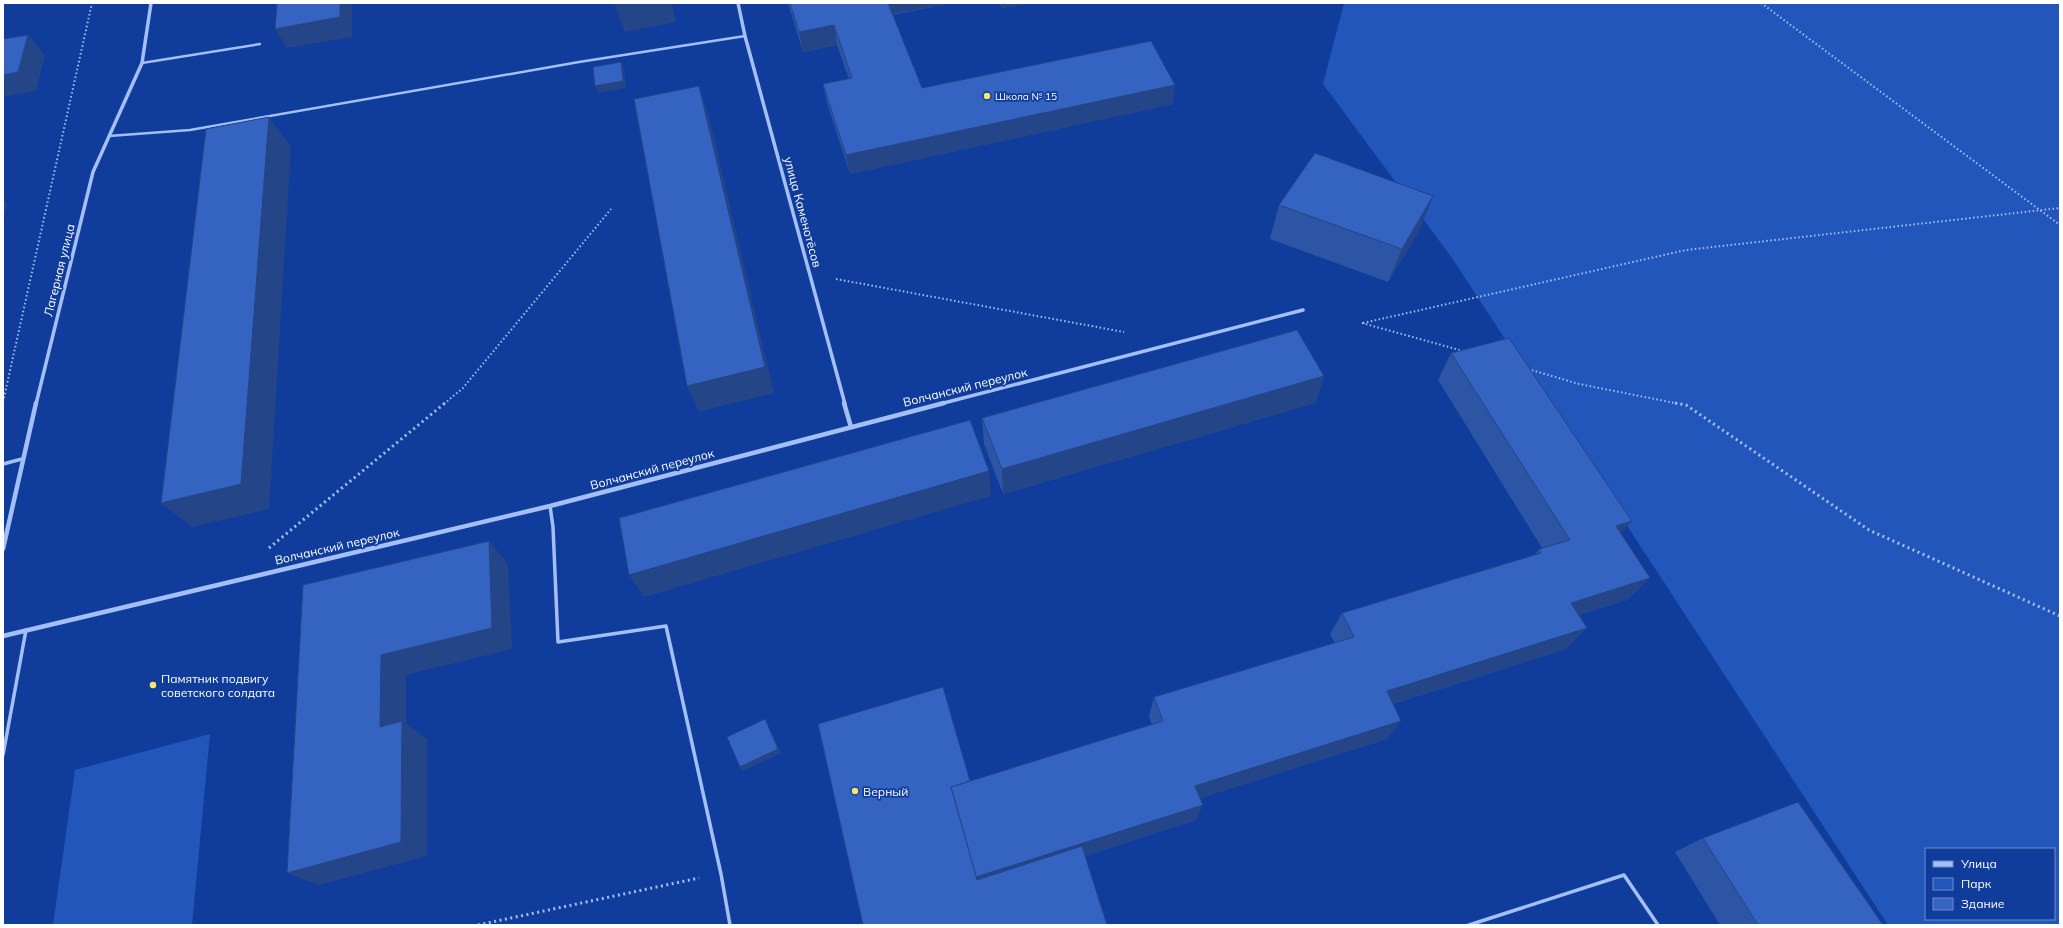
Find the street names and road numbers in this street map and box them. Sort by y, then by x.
street label: улица Каменотёсов [781,155,825,269]
street label: Лагерная улица [40,222,78,318]
street label: Волчанский переулок [901,364,1029,410]
street label: Волчанский переулок [588,445,716,493]
street label: Волчанский переулок [273,524,401,568]

